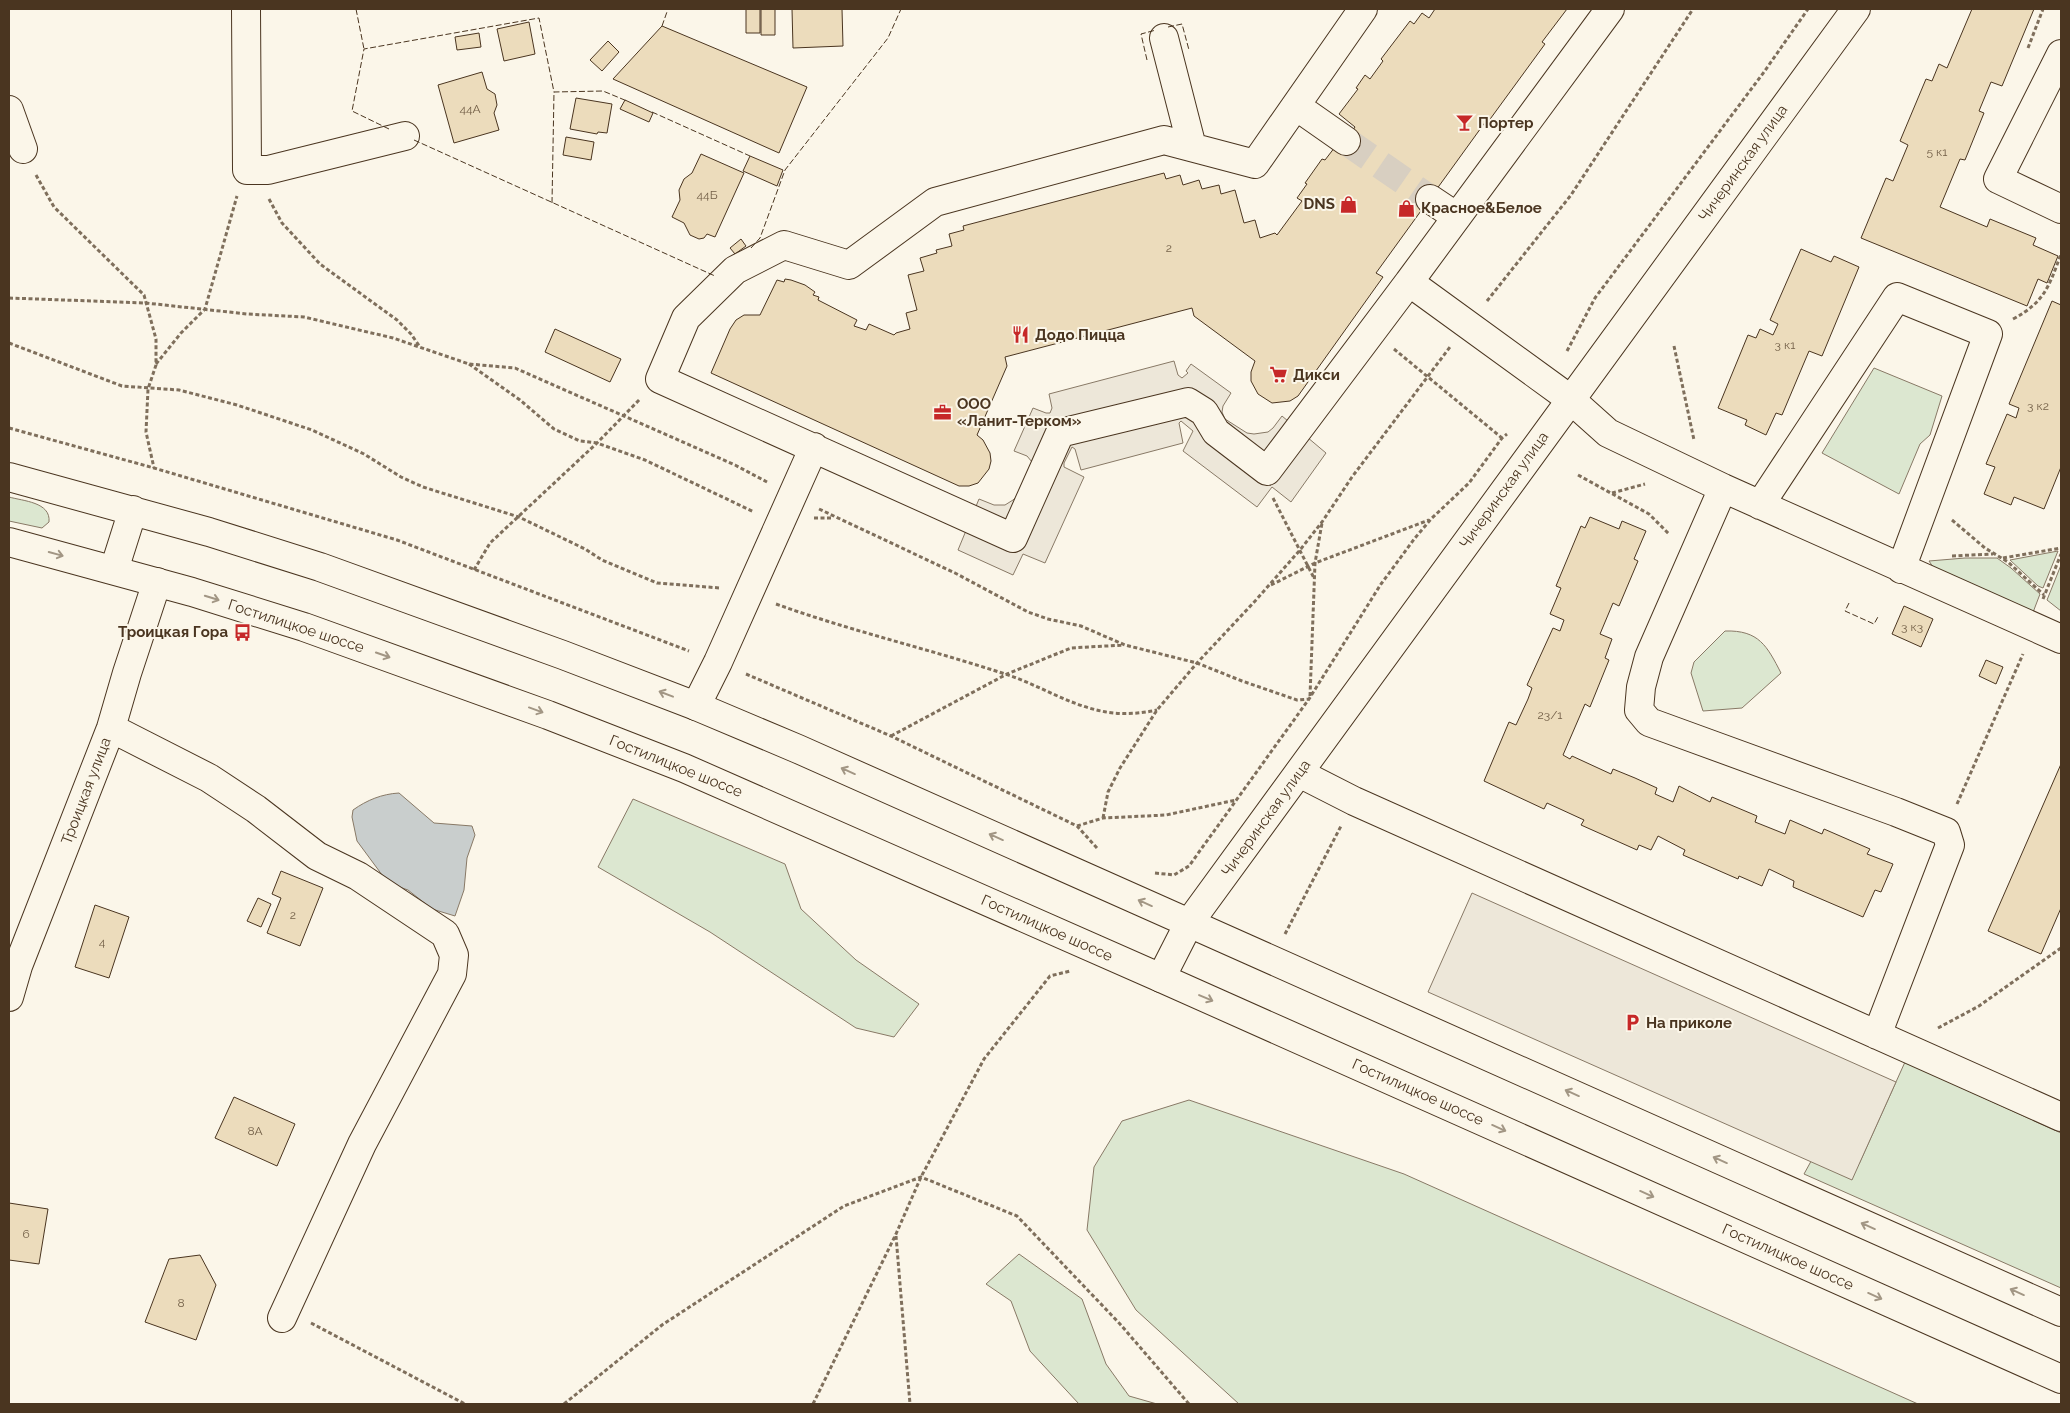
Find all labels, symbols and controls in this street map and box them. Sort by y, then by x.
street label: Чичеринская улица [1695,101,1791,225]
house number: 44А [459,102,481,116]
bar icon: Портер [1454,113,1474,133]
place label: Портер [1478,114,1534,132]
house number: 5 к1 [1927,145,1947,159]
house number: 44Б [697,188,718,202]
shop icon: DNS [1339,194,1359,214]
place label: DNS [1304,195,1335,213]
shop icon: Красное&Белое [1397,198,1417,218]
place label: Красное&Белое [1421,199,1542,217]
house number: 2 [1166,241,1172,255]
restaurant icon: Додо Пицца [1011,325,1031,345]
place label: Додо Пицца [1035,326,1126,344]
house number: 3 к1 [1775,338,1795,352]
supermarket icon: Дикси [1269,365,1289,385]
place label: Дикси [1293,366,1340,384]
place label: ООО «Ланит-Терком» [957,395,1082,430]
house number: 3 к2 [2027,399,2049,413]
office icon: ООО «Ланит-Терком» [933,403,953,423]
street label: Чичеринская улица [1456,428,1552,552]
one-way arrow [47,550,63,560]
one-way arrow [204,594,220,603]
street label: Гостилицкое шоссе [226,595,367,657]
house number: 3 к3 [1901,620,1923,634]
bus stop icon: Троицкая Гора [232,622,252,642]
place label: Троицкая Гора [118,623,228,641]
one-way arrow [375,650,391,660]
one-way arrow [659,689,674,698]
one-way arrow [528,706,543,715]
house number: 23/1 [1538,708,1562,722]
street label: Гостилицкое шоссе [607,731,745,801]
street label: Троицкая улица [57,735,115,847]
street label: Чичеринская улица [1218,756,1314,880]
one-way arrow [841,765,856,775]
one-way arrow [989,832,1004,842]
street label: Гостилицкое шоссе [978,891,1116,965]
one-way arrow [1138,898,1153,908]
house number: 2 [290,908,296,922]
house number: 4 [99,935,106,949]
one-way arrow [1198,993,1213,1003]
parking icon: На приколе [1622,1013,1642,1033]
place label: На приколе [1646,1014,1732,1032]
street label: Гостилицкое шоссе [1349,1055,1487,1129]
one-way arrow [1564,1088,1579,1098]
one-way arrow [1491,1123,1506,1133]
house number: 8А [247,1124,263,1138]
one-way arrow [1713,1154,1728,1164]
one-way arrow [1639,1190,1654,1200]
street label: Гостилицкое шоссе [1719,1220,1857,1294]
one-way arrow [1861,1220,1876,1230]
house number: 6 [22,1227,30,1241]
one-way arrow [2010,1286,2025,1296]
one-way arrow [1867,1292,1882,1302]
house number: 8 [177,1296,185,1310]

